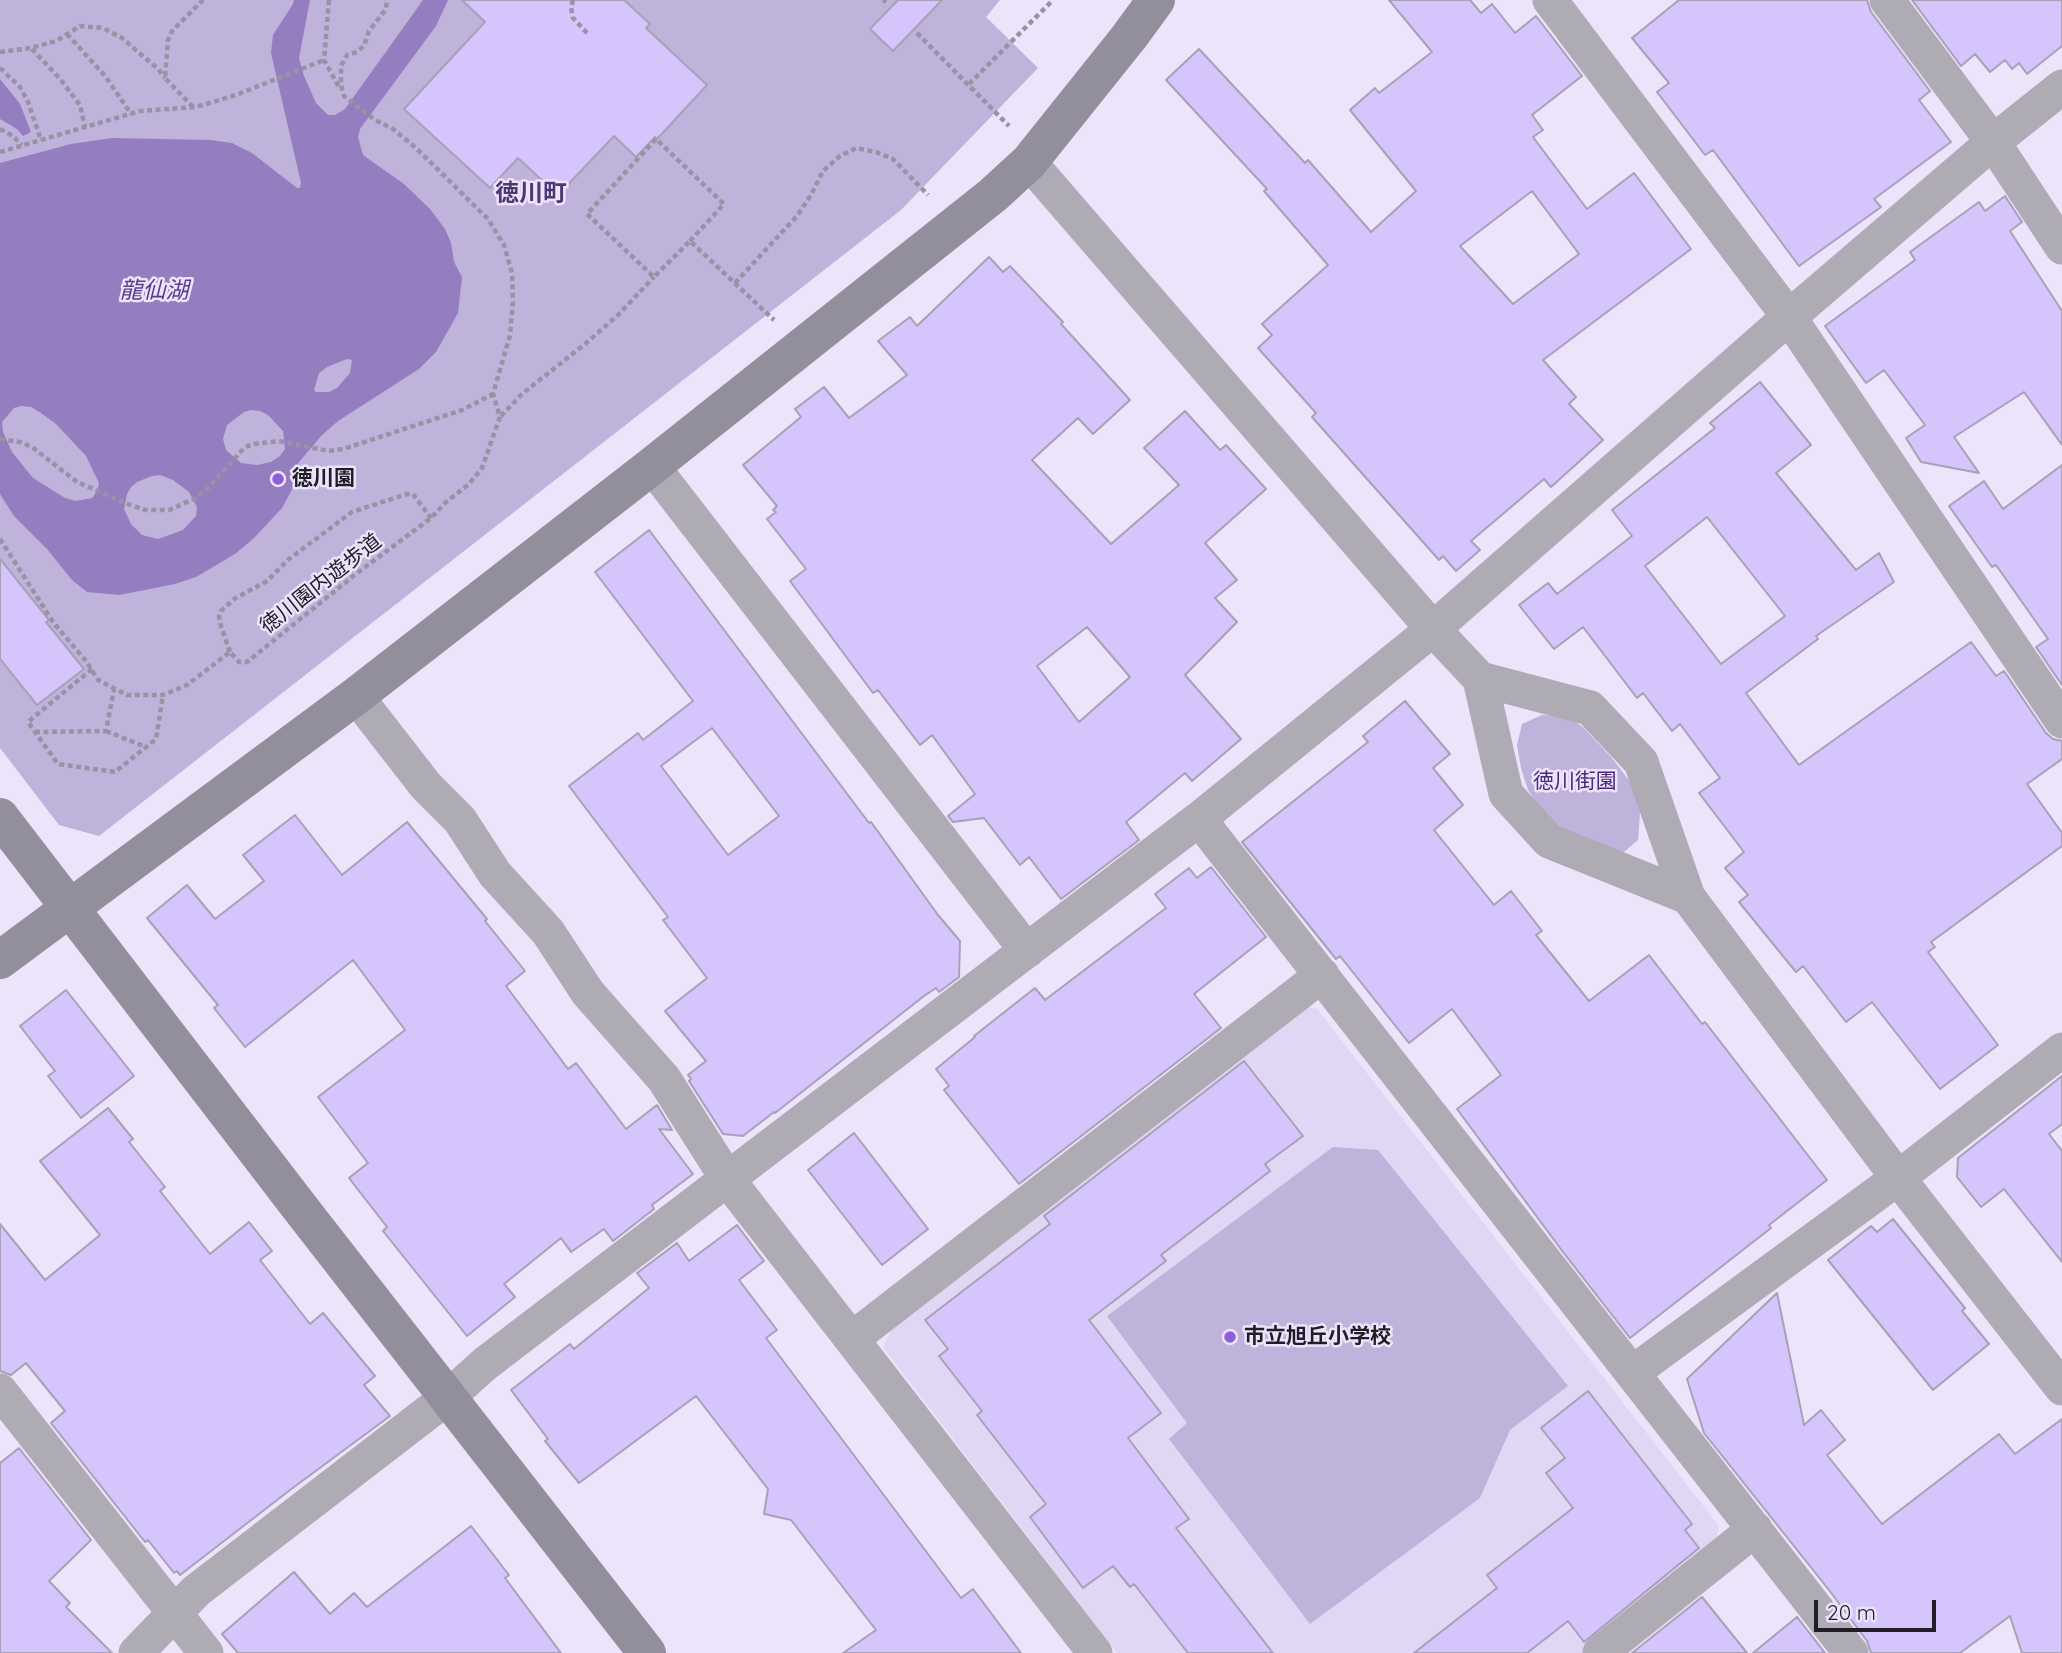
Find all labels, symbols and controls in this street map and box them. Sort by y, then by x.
district label: 徳川町 [495,180,567,208]
water label: 龍仙湖 [120,277,188,305]
place label: 徳川園 [292,466,355,492]
marker: 徳川園 [270,471,286,487]
street label: 徳川園内遊歩道 [255,529,387,639]
park label: 徳川街園 [1533,769,1617,795]
place label: 市立旭丘小学校 [1244,1324,1391,1350]
marker: 市立旭丘小学校 [1222,1329,1238,1345]
scale bar [1817,1586,1940,1630]
text: 20 m [1827,1599,1876,1625]

